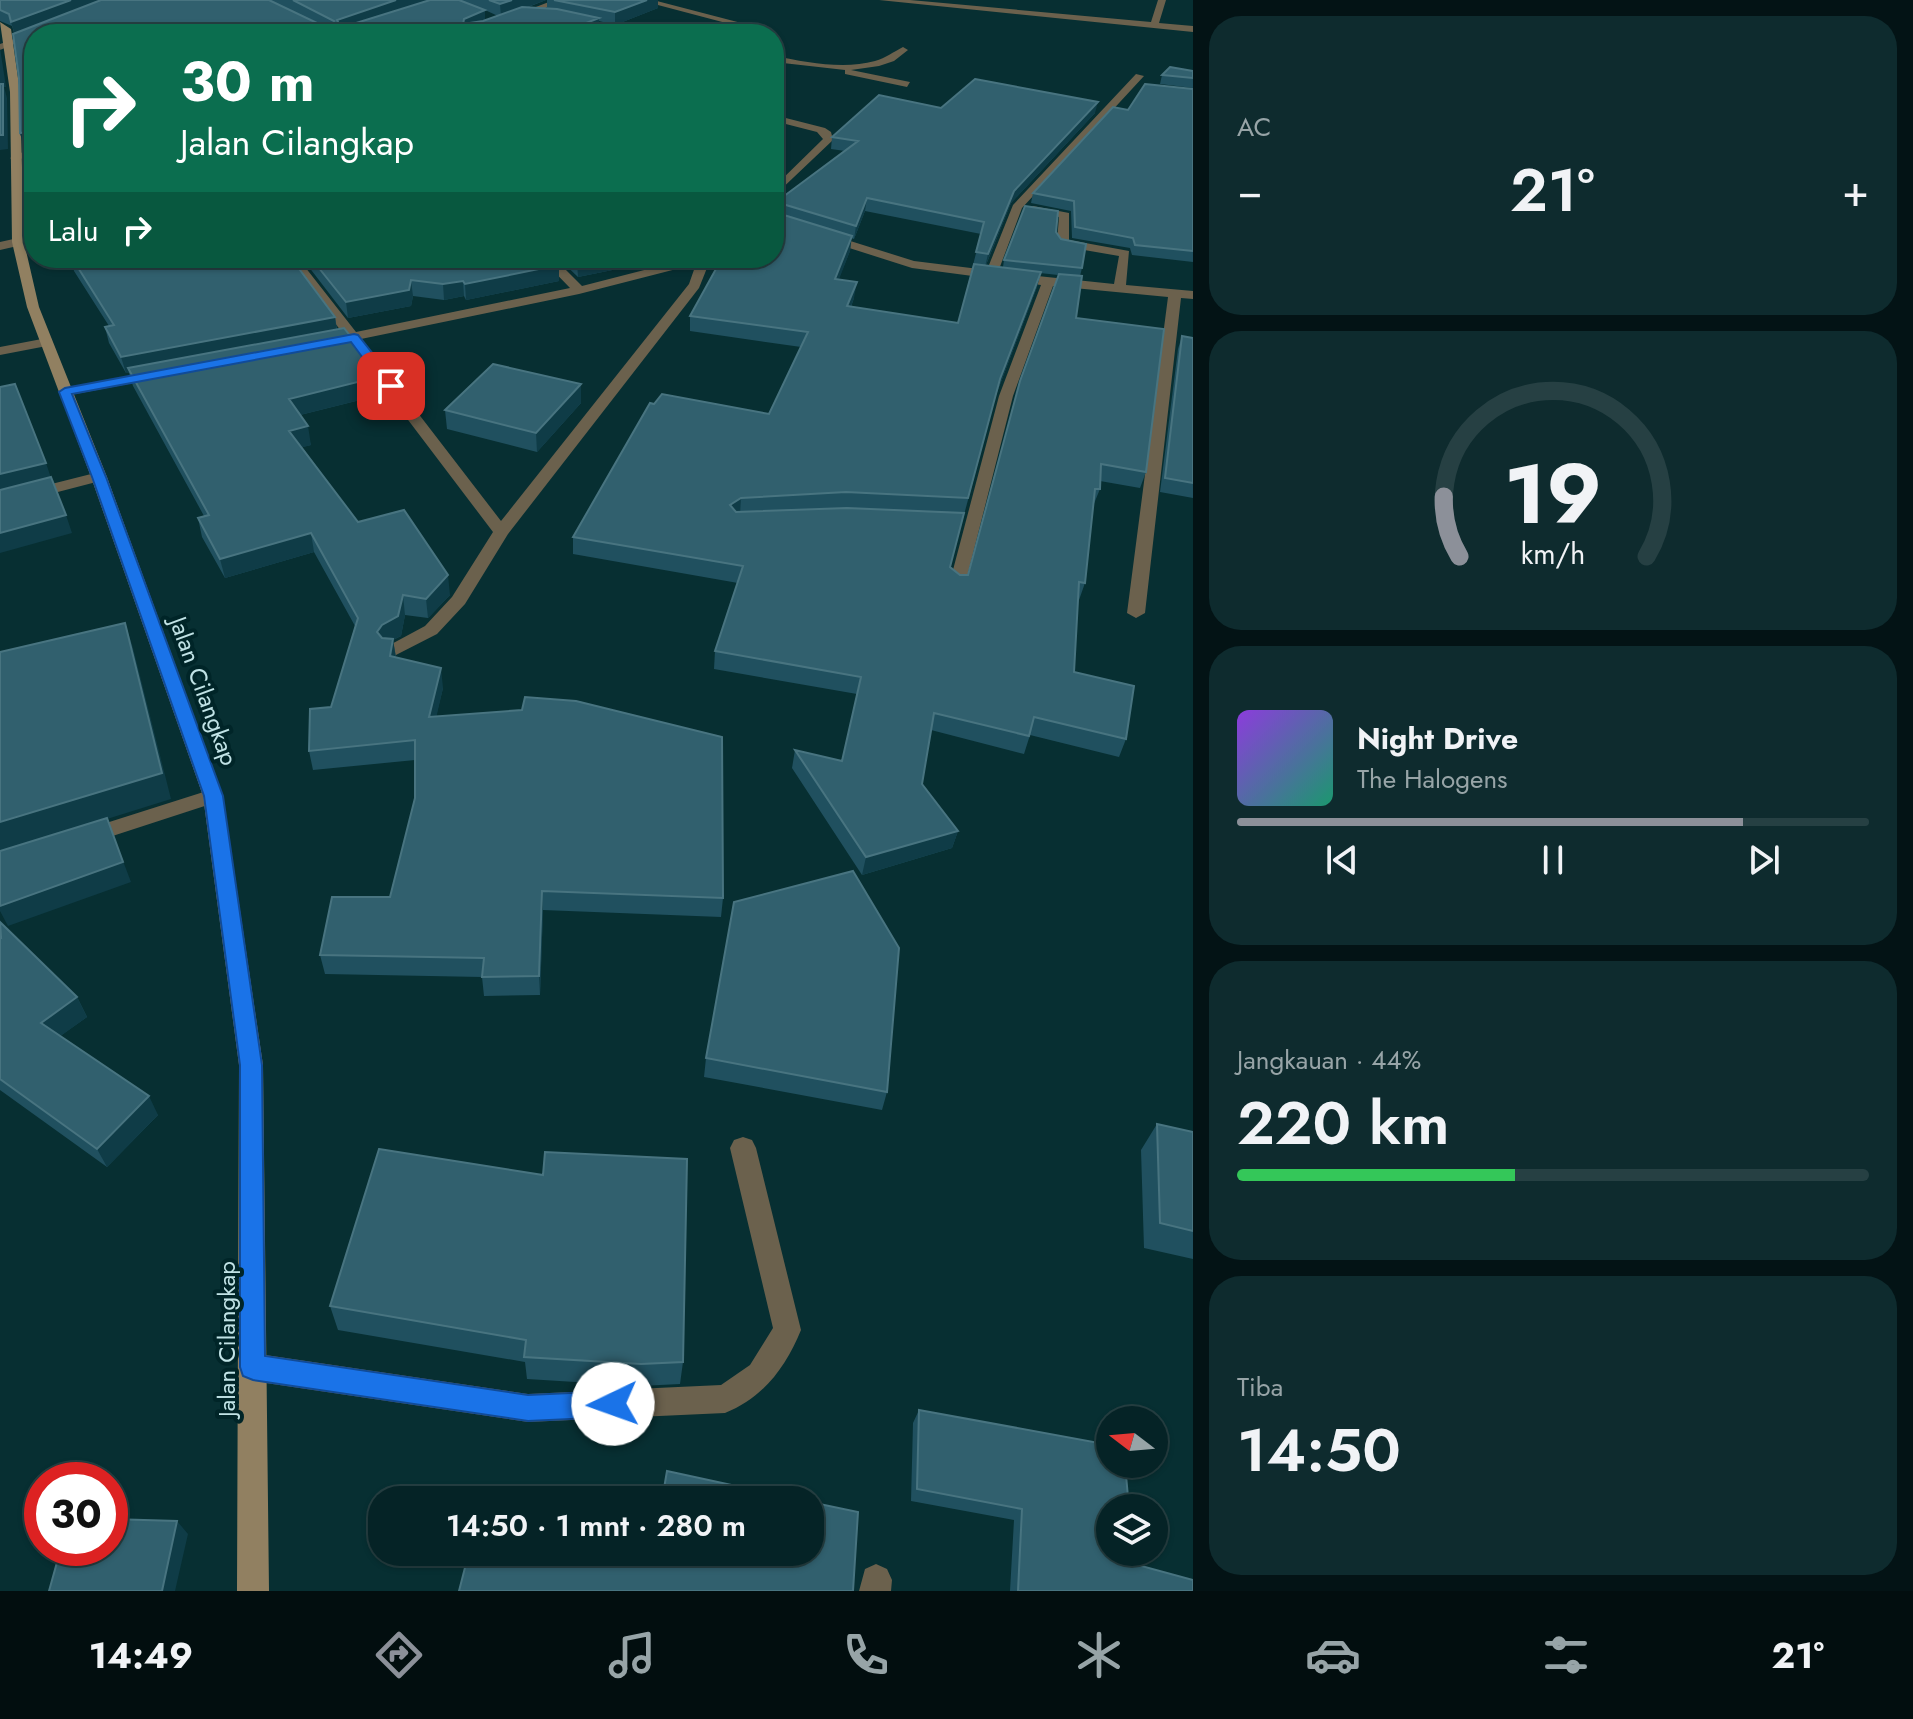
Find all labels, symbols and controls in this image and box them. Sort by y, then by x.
text: 30 m [180,41,315,122]
icon: right [48,56,152,160]
text: AC [1237,108,1271,146]
text: Jalan Cilangkap [180,116,414,168]
text: 21° [1510,147,1595,234]
text: − [1237,159,1263,223]
text: + [1842,159,1869,223]
icon: right [115,208,159,252]
text: Lalu [48,209,99,252]
pin [357,352,425,420]
icon: arrive [369,364,413,408]
text: 19 [1504,433,1602,553]
text: km/h [1521,533,1585,575]
street label: Jalan Cilangkap [160,609,247,770]
text: Night Drive [1357,717,1518,760]
text: The Halogens [1357,760,1508,798]
icon: previous [1320,838,1364,882]
icon: pause [1531,838,1575,882]
icon: next [1742,838,1786,882]
text: Jangkauan · 44% [1237,1041,1421,1079]
text: 220 km [1237,1080,1450,1167]
street label: Jalan Cilangkap [209,1261,244,1420]
position arrow [571,1362,655,1446]
text: Tiba [1237,1368,1283,1406]
north arrow [1096,1406,1168,1478]
map controls [1096,1406,1168,1566]
text: 14:50 [1237,1407,1401,1494]
speed limit sign: 30 [24,1462,128,1566]
button: layers [1096,1494,1168,1566]
text: 14:50 · 1 mnt · 280 m [446,1504,746,1547]
icon: directions [371,1627,427,1683]
icon: music [604,1627,660,1683]
icon: phone [838,1627,894,1683]
icon: climate [1071,1627,1127,1683]
icon: car [1305,1627,1361,1683]
icon: filters [1538,1627,1594,1683]
text: 14:49 [89,1629,193,1681]
text: 21° [1772,1629,1824,1681]

